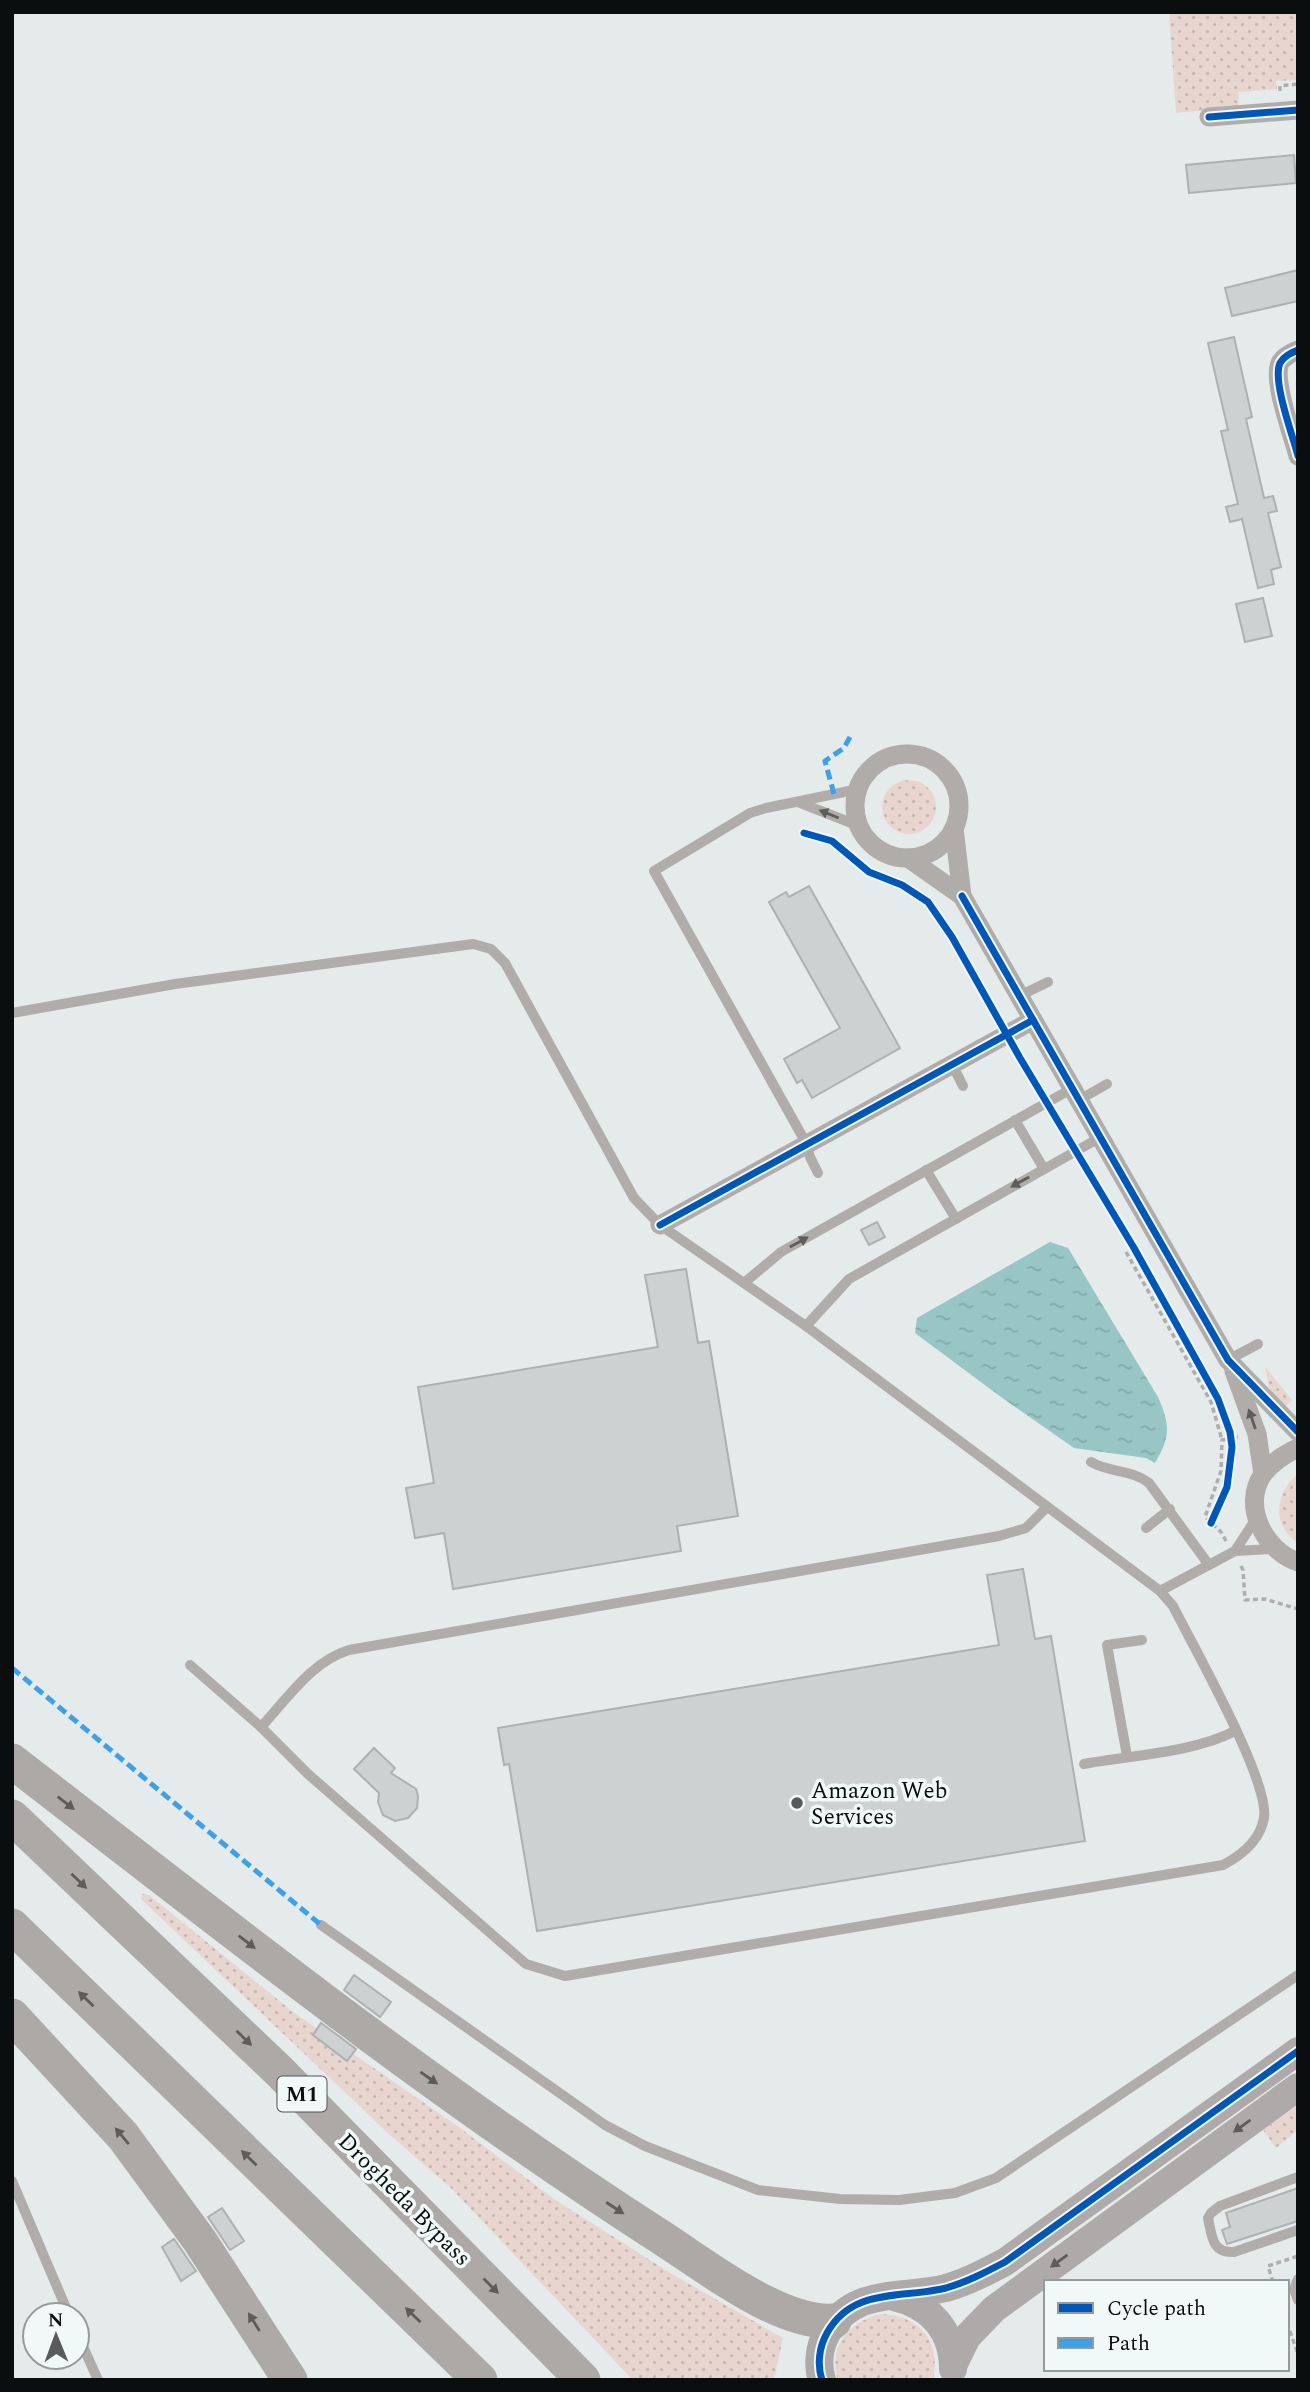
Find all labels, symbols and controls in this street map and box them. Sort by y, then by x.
one-way arrow [818,808,839,819]
one-way arrow [1010,1176,1030,1188]
one-way arrow [789,1236,809,1248]
one-way arrow [1246,1409,1257,1430]
place label: Amazon Web Services [811,1774,947,1835]
marker: Amazon Web Services [789,1795,805,1811]
one-way arrow [57,1796,75,1811]
one-way arrow [70,1872,87,1888]
one-way arrow [237,1934,255,1949]
one-way arrow [78,1991,95,2007]
one-way arrow [235,2030,253,2046]
one-way arrow [420,2071,438,2085]
road number: M1 [278,2076,326,2112]
one-way arrow [1233,2119,1251,2133]
street label: Drogheda Bypass [329,2125,479,2275]
one-way arrow [115,2127,130,2145]
one-way arrow [241,2150,258,2166]
one-way arrow [606,2201,625,2214]
one-way arrow [1050,2254,1068,2268]
one-way arrow [482,2277,498,2294]
legend [1044,2280,1289,2371]
text: Cycle path [1107,2293,1206,2325]
north arrow [21,2301,91,2371]
text: N [48,2306,64,2335]
one-way arrow [405,2308,422,2324]
one-way arrow [247,2312,260,2331]
text: Path [1107,2328,1150,2360]

